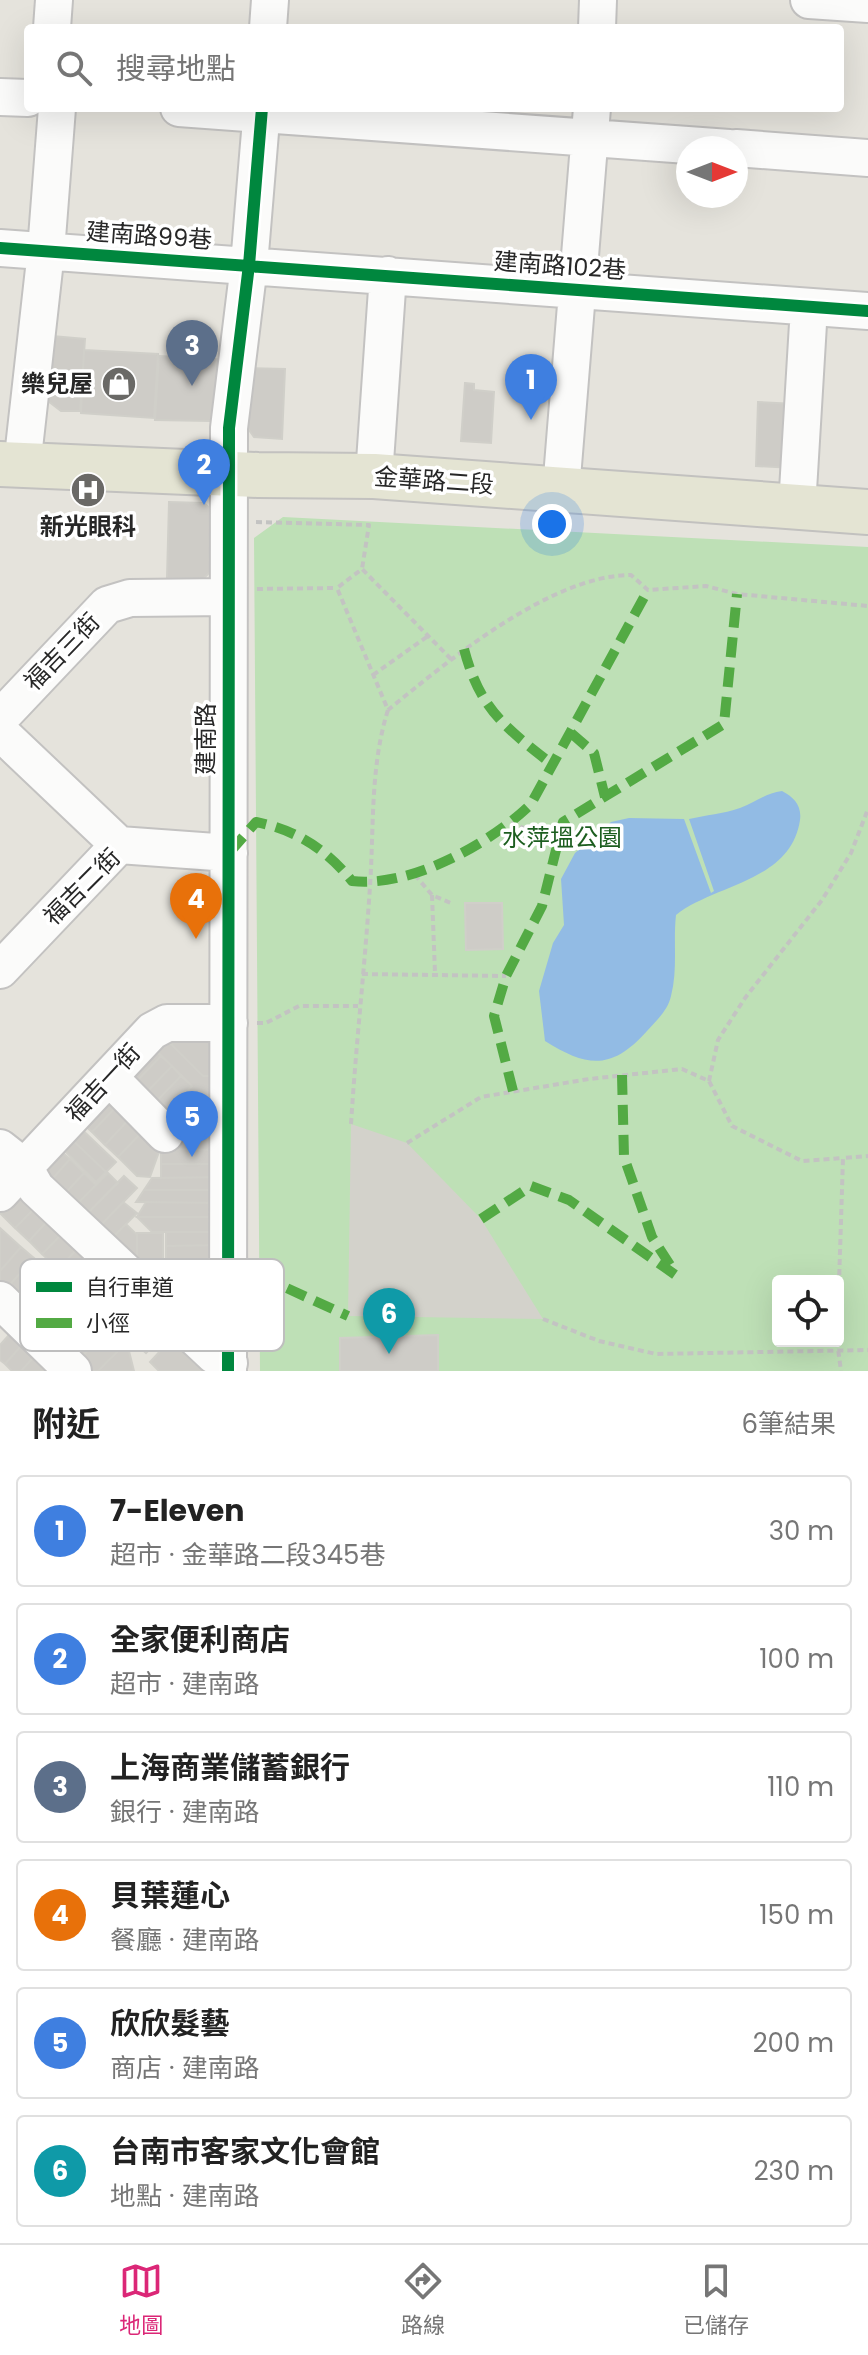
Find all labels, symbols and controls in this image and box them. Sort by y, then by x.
search box [24,24,844,112]
icon: search [52,46,96,90]
text: 搜尋地點 [116,47,236,90]
north arrow [676,136,748,208]
street label: 建南路99巷 [85,215,213,256]
street label: 建南路102巷 [493,244,627,287]
pin: 3 [166,320,218,386]
pin: 1 [505,354,557,420]
shop icon: 樂兒屋 [100,365,138,403]
place label: 樂兒屋 [21,367,93,400]
pin: 2 [178,439,230,505]
street label: 金華路二段 [373,460,495,501]
hospital icon: 新光眼科 [69,471,107,509]
your location [532,504,572,544]
place label: 新光眼科 [40,510,136,543]
street label: 福吉三街 [16,606,107,698]
street label: 建南路 [189,703,222,775]
park label: 水萍塭公園 [502,821,622,854]
street label: 福吉二街 [36,841,127,932]
pin: 4 [170,873,222,939]
street label: 福吉一街 [58,1036,147,1129]
pin: 5 [166,1091,218,1157]
legend [20,1259,284,1351]
text: 自行車道 [86,1272,174,1303]
map controls [772,1275,844,1347]
button: locate [772,1275,844,1347]
pin: 6 [363,1288,415,1354]
text: 小徑 [86,1308,130,1339]
text: 附近 [32,1400,100,1448]
text: 6筆結果 [741,1406,836,1442]
text: 7-Eleven [110,1489,245,1532]
text: 1 [55,1513,65,1549]
text: 30 m [769,1513,834,1549]
text: 超市 · 金華路二段345巷 [110,1537,385,1573]
text: 全家便利商店 [110,1618,290,1661]
text: 2 [53,1641,67,1677]
text: 100 m [759,1641,834,1677]
text: 超市 · 建南路 [110,1666,259,1702]
text: 上海商業儲蓄銀行 [110,1746,350,1789]
text: 3 [52,1769,68,1805]
text: 110 m [767,1769,834,1805]
text: 銀行 · 建南路 [110,1794,259,1830]
text: 貝葉蓮心 [110,1874,230,1917]
text: 4 [51,1897,69,1933]
text: 150 m [759,1897,834,1933]
text: 餐廳 · 建南路 [110,1922,259,1958]
text: 欣欣髮藝 [110,2002,230,2045]
text: 5 [52,2025,68,2061]
text: 200 m [753,2025,834,2061]
text: 商店 · 建南路 [110,2050,259,2086]
text: 台南市客家文化會館 [110,2130,380,2173]
text: 6 [52,2153,68,2189]
text: 230 m [754,2153,834,2189]
text: 地點 · 建南路 [110,2178,259,2214]
tab: 地圖 [119,2259,163,2342]
tab: 路線 [401,2259,445,2342]
tab: 已儲存 [683,2259,749,2342]

